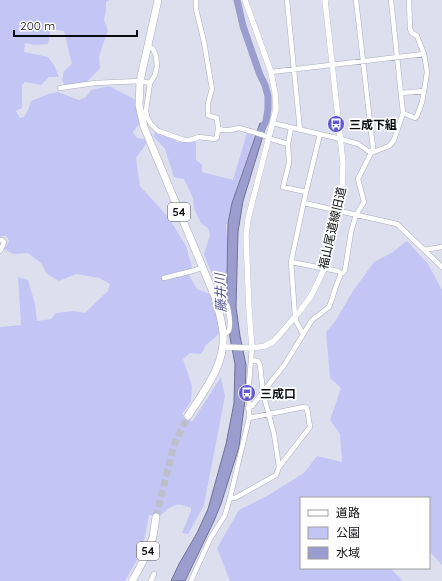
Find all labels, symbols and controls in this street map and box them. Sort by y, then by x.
scale bar [14,12,137,38]
text: 200 m [20,18,55,33]
bus stop icon: 三成下組 [326,114,346,134]
place label: 三成下組 [349,117,397,132]
street label: 福山尾道線旧道 [315,185,349,271]
road number: 54 [168,203,190,221]
water label: 藤井川 [211,271,229,313]
bus stop icon: 三成口 [237,383,257,403]
place label: 三成口 [260,386,296,401]
legend [300,497,430,569]
text: 道路 [336,505,360,520]
text: 公園 [336,525,360,540]
road number: 54 [137,542,159,560]
text: 水域 [336,545,360,560]

